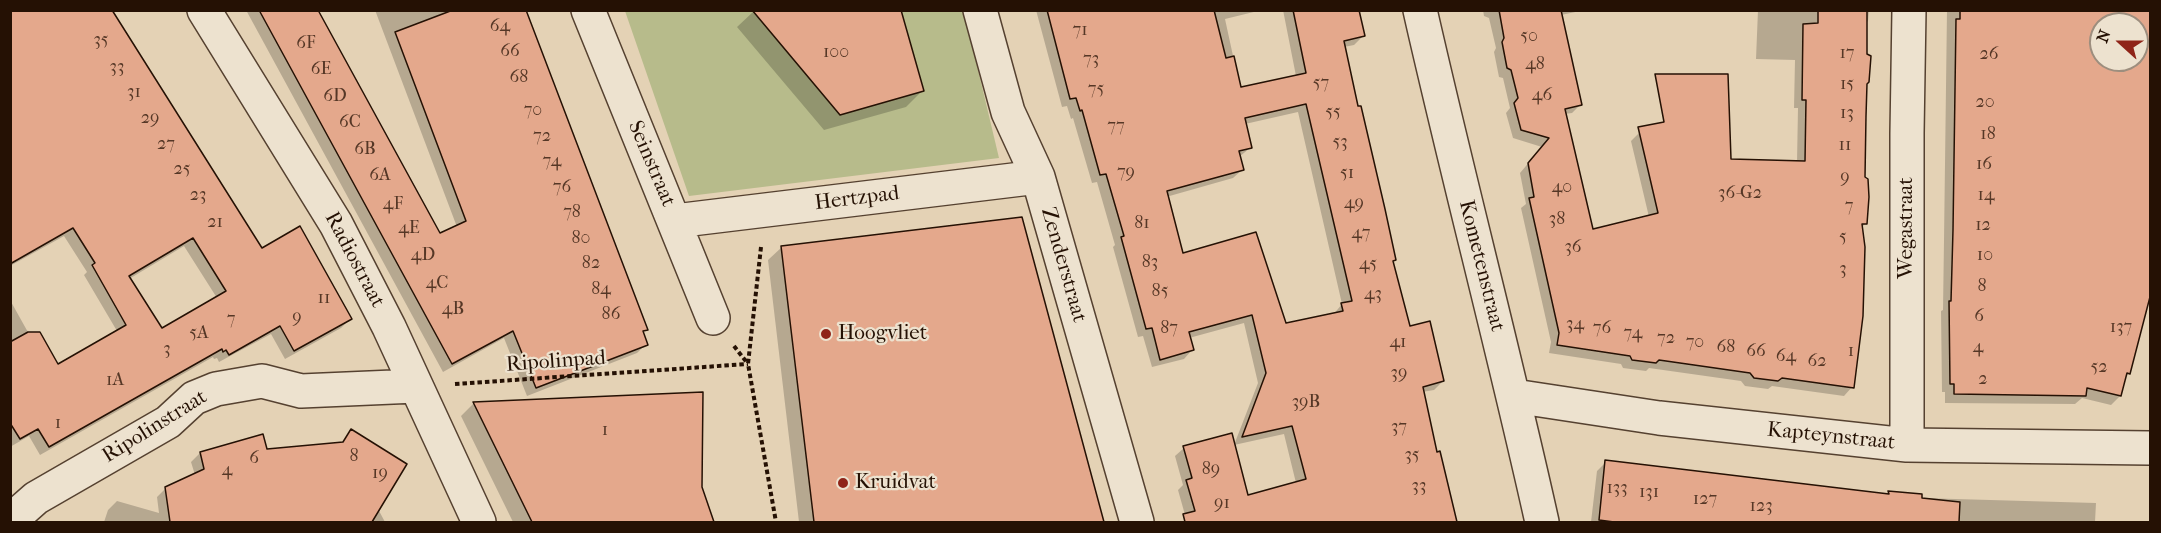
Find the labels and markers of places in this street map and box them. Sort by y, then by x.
place label: Hoogvliet [838,321,927,347]
marker: Hoogvliet [819,327,833,341]
place label: Kruidvat [855,470,936,496]
marker: Kruidvat [836,476,850,490]

